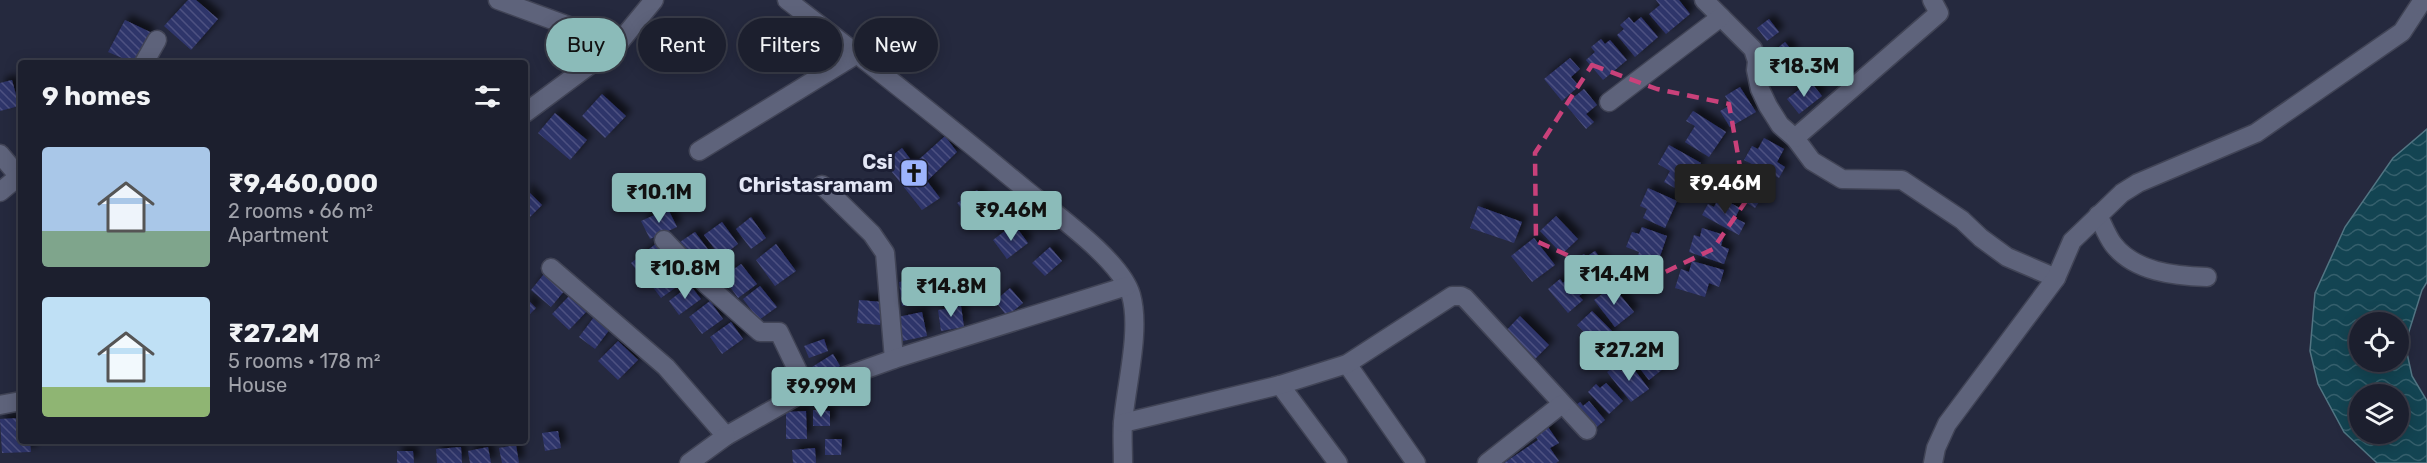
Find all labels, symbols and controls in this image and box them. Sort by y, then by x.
chip: Buy [546,18,626,72]
chip: Rent [638,18,726,72]
chip: Filters [738,18,842,72]
chip: New [854,18,938,72]
pin: ₹18.3M [1755,47,1853,98]
text: ₹18.3M [1769,54,1839,78]
icon: filters [471,80,504,113]
text: 9 homes [42,81,151,112]
place label: Csi Christasramam [739,150,893,197]
church icon: Csi Christasramam [898,157,930,189]
pin: ₹9.46M [1676,164,1774,215]
text: ₹9,460,000 [228,168,378,199]
icon: home [90,171,162,243]
text: ₹9.46M [1689,171,1761,195]
pin: ₹10.1M [610,173,708,224]
text: ₹10.1M [626,180,692,204]
pin: ₹9.46M [962,191,1060,242]
text: ₹9.46M [975,198,1047,222]
text: 2 rooms · 66 m² [228,199,373,223]
text: Apartment [228,223,329,247]
pin: ₹10.8M [636,249,734,300]
pin: ₹14.4M [1565,255,1663,306]
text: ₹10.8M [649,256,721,280]
text: ₹14.4M [1578,262,1650,286]
pin: ₹14.8M [902,267,1000,318]
text: ₹14.8M [915,274,987,298]
map controls [2349,312,2409,444]
button: locate [2349,312,2409,372]
text: ₹27.2M [228,318,320,349]
icon: home [90,321,162,393]
pin: ₹27.2M [1580,331,1678,382]
text: ₹27.2M [1594,338,1664,362]
text: 5 rooms · 178 m² [228,349,381,373]
pin: ₹9.99M [772,367,870,418]
text: House [228,373,287,397]
text: ₹9.99M [786,374,856,398]
button: layers [2349,384,2409,444]

